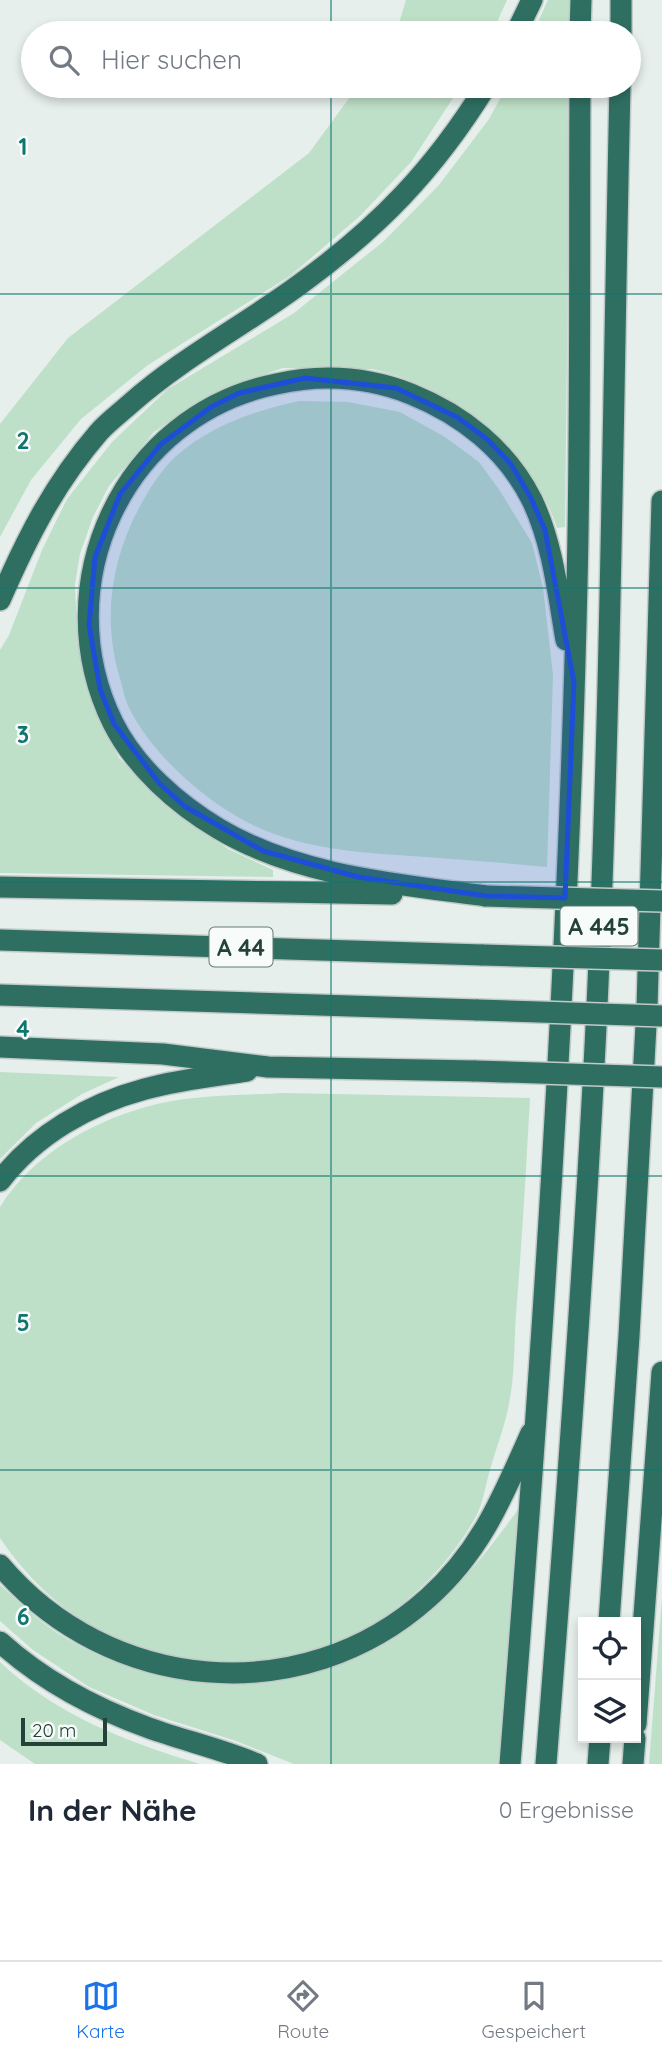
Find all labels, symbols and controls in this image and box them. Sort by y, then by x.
search box [21,21,641,98]
icon: search [45,41,83,79]
text: Hier suchen [101,43,242,76]
text: 1 [19,132,27,161]
text: 2 [16,426,30,455]
text: 3 [17,720,29,749]
road number: A 445 [560,906,638,945]
road number: A 44 [210,928,272,966]
text: 4 [16,1014,30,1043]
text: 5 [16,1308,30,1337]
text: 6 [17,1602,29,1631]
map controls [578,1617,641,1743]
button: locate [578,1617,641,1680]
button: layers [578,1680,641,1743]
scale bar [21,1715,107,1747]
text: 20 m [32,1718,76,1742]
text: In der Nähe [28,1791,197,1829]
text: 0 Ergebnisse [499,1795,634,1824]
tab: Karte [76,1977,125,2043]
tab: Route [277,1977,329,2043]
tab: Gespeichert [482,1977,586,2043]

